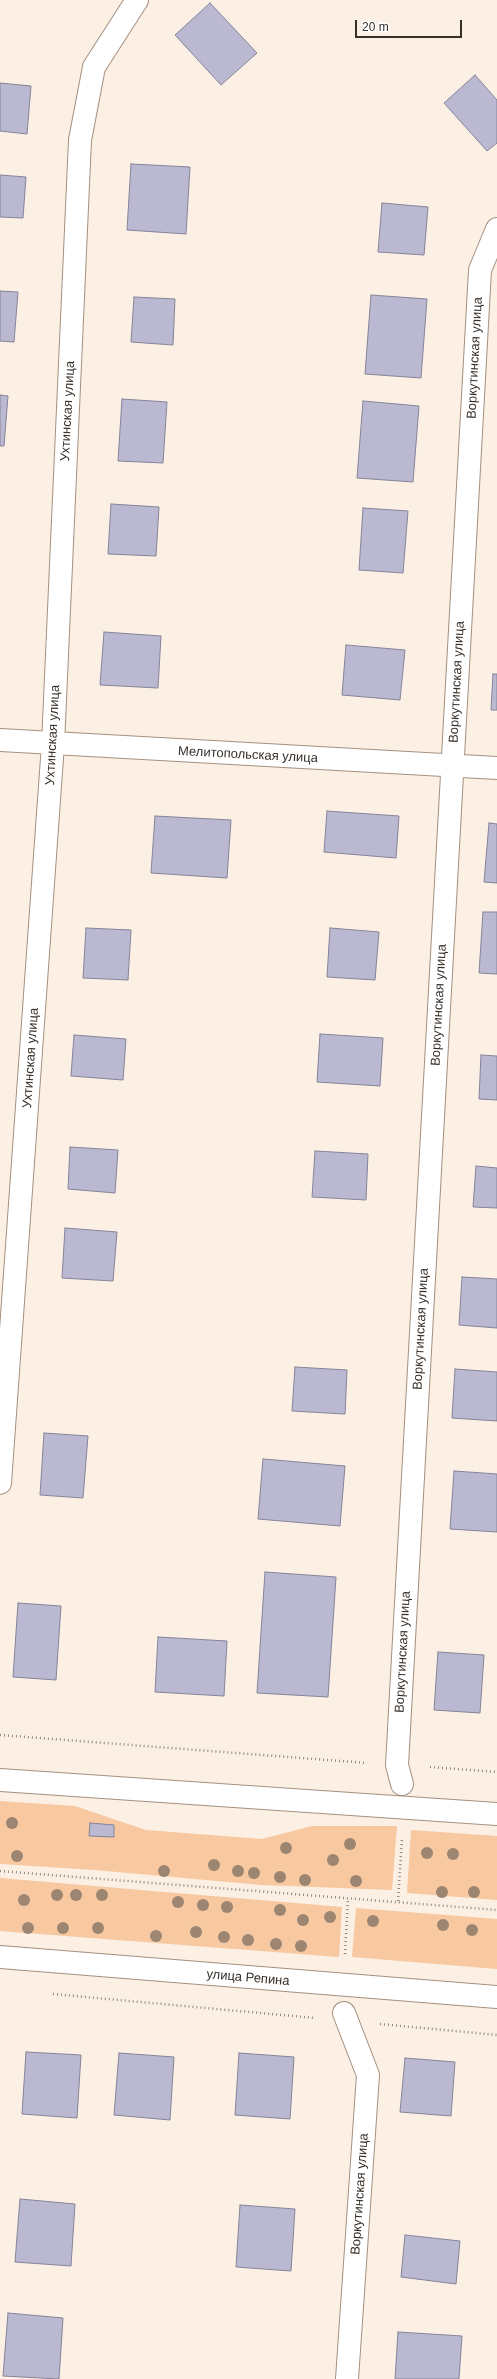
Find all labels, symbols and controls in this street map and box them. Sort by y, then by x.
scale bar [357,12,464,38]
text: 20 m [362,20,389,34]
street label: Воркутинская улица [464,297,486,419]
street label: Ухтинская улица [58,360,78,462]
street label: Воркутинская улица [446,621,468,743]
street label: Ухтинская улица [43,684,63,786]
street label: Мелитопольская улица [178,744,318,766]
street label: Воркутинская улица [428,944,450,1066]
street label: Ухтинская улица [20,1007,42,1109]
street label: Воркутинская улица [410,1268,432,1390]
street label: Воркутинская улица [392,1591,414,1713]
street label: улица Репина [206,1967,290,1989]
street label: Воркутинская улица [348,2133,372,2255]

